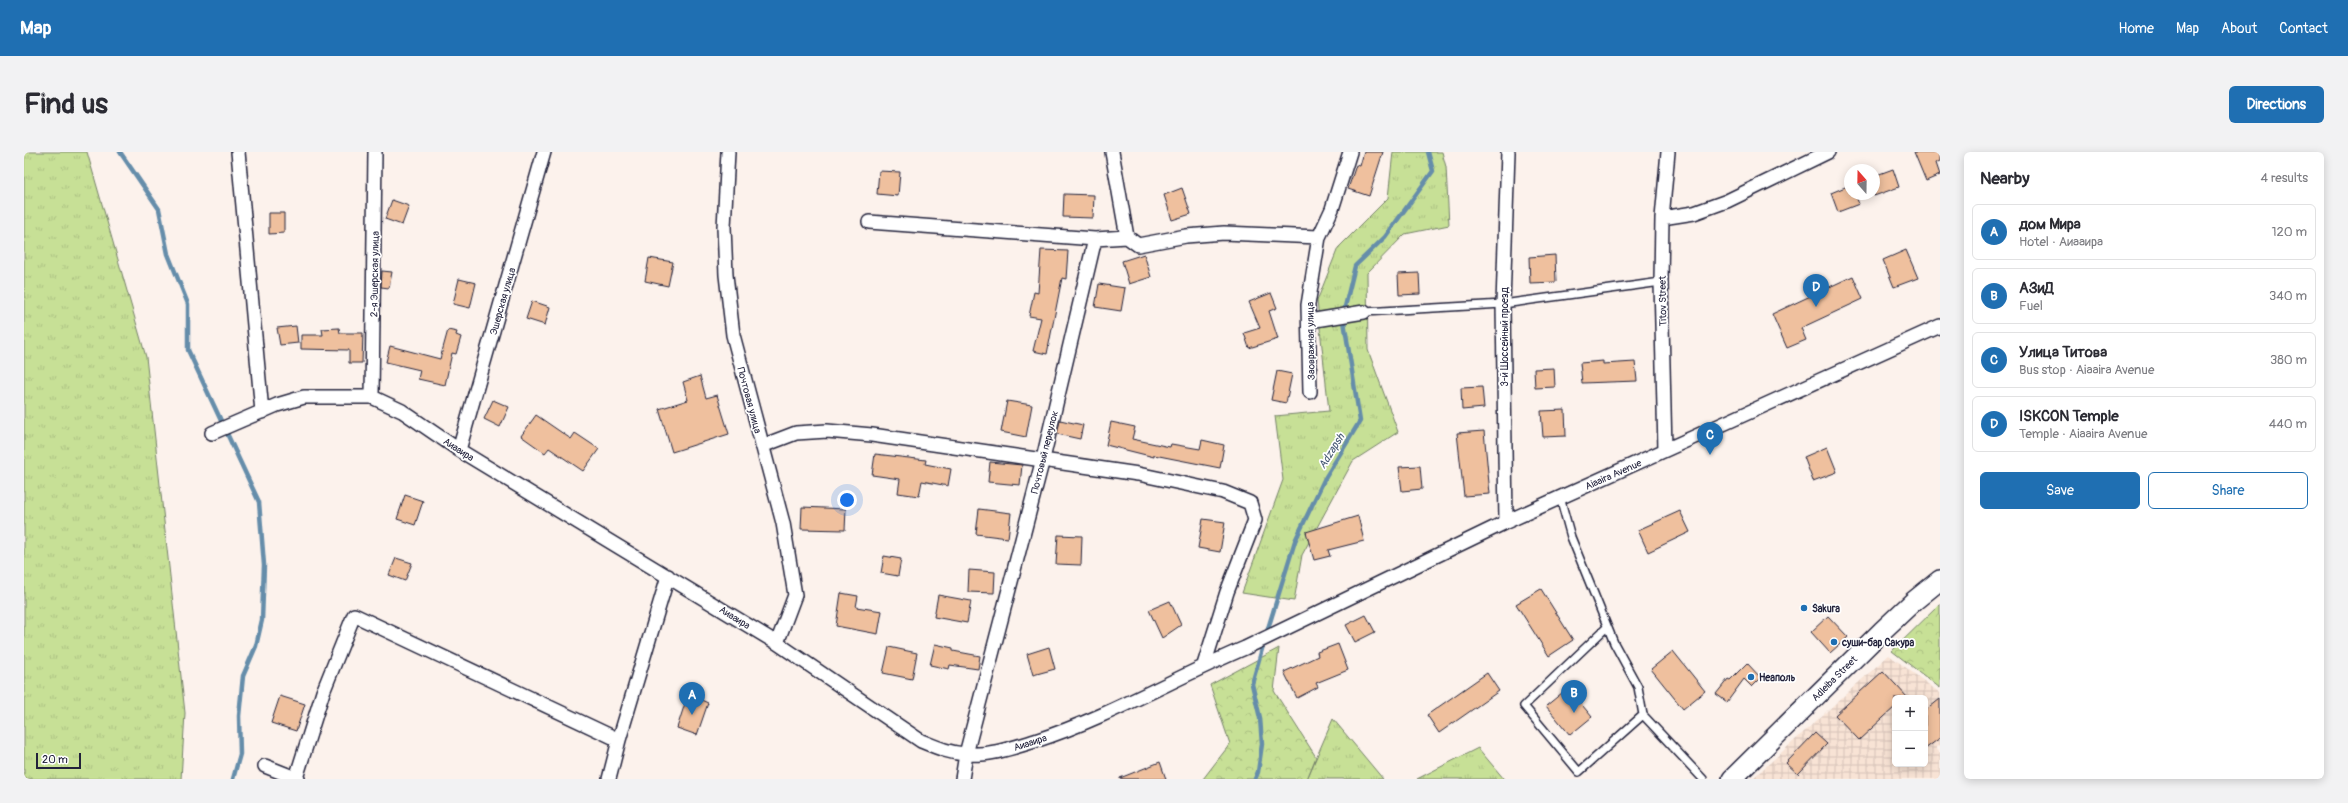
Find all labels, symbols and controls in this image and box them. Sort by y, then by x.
text: Map [20,16,51,40]
text: Home [2119,20,2154,37]
text: Map [2176,20,2199,37]
text: About [2221,20,2257,37]
text: Contact [2279,20,2328,37]
button: Directions [2229,86,2324,123]
text: Find us [24,87,108,122]
north arrow [1844,164,1880,200]
text: Nearby [1980,168,2029,189]
text: 4 results [2261,170,2308,186]
text: дом Мира [2019,215,2081,234]
text: A [1990,224,1998,240]
text: 120 m [2271,224,2307,240]
street label: 2-я Эшерская улица [368,231,382,317]
text: Hotel · Аиааира [2019,234,2103,250]
street label: Эшерская улица [488,266,518,336]
pin: D [1803,274,1829,307]
street label: Titov Street [1657,275,1669,326]
text: АЗиД [2019,279,2053,298]
street label: 3-й Шоссейный проезд [1499,287,1511,387]
text: B [1990,288,1998,304]
text: 340 m [2269,288,2307,304]
text: Fuel [2019,298,2043,314]
street label: Заовражная улица [1304,301,1318,380]
text: Улица Титова [2019,343,2107,362]
text: C [1990,352,1998,368]
text: 380 m [2270,352,2307,368]
text: Bus stop · Aiaaira Avenue [2019,362,2154,378]
street label: Почтовая улица [734,366,764,435]
text: ISKCON Temple [2019,407,2119,426]
street label: Почтовый переулок [1029,410,1061,495]
text: D [1990,416,1998,432]
text: 440 m [2269,416,2307,432]
pin: C [1697,422,1723,455]
text: Temple · Aiaaira Avenue [2019,426,2147,442]
water label: Adzapsh [1316,431,1348,471]
street label: Аиааира [441,436,476,464]
street label: Aiaaira Avenue [1583,457,1644,493]
button: Save [1980,472,2140,509]
button: Share [2148,472,2308,509]
your location [837,490,857,510]
marker: Sakura [1799,603,1809,613]
place label: Sakura [1812,603,1840,615]
street label: Аиааира [717,604,752,632]
marker: суши-бар Сакура [1829,637,1839,647]
place label: суши-бар Сакура [1841,637,1914,649]
street label: Adleiba Street [1809,653,1861,704]
marker: Неаполь [1746,672,1756,682]
place label: Неаполь [1759,672,1796,684]
pin: B [1561,680,1587,713]
pin: A [679,682,705,715]
map controls [1892,695,1928,767]
button: + [1892,695,1928,731]
button: − [1892,731,1928,767]
street label: Аиааира [1012,732,1049,754]
scale bar [36,751,81,770]
text: 20 m [42,753,68,766]

